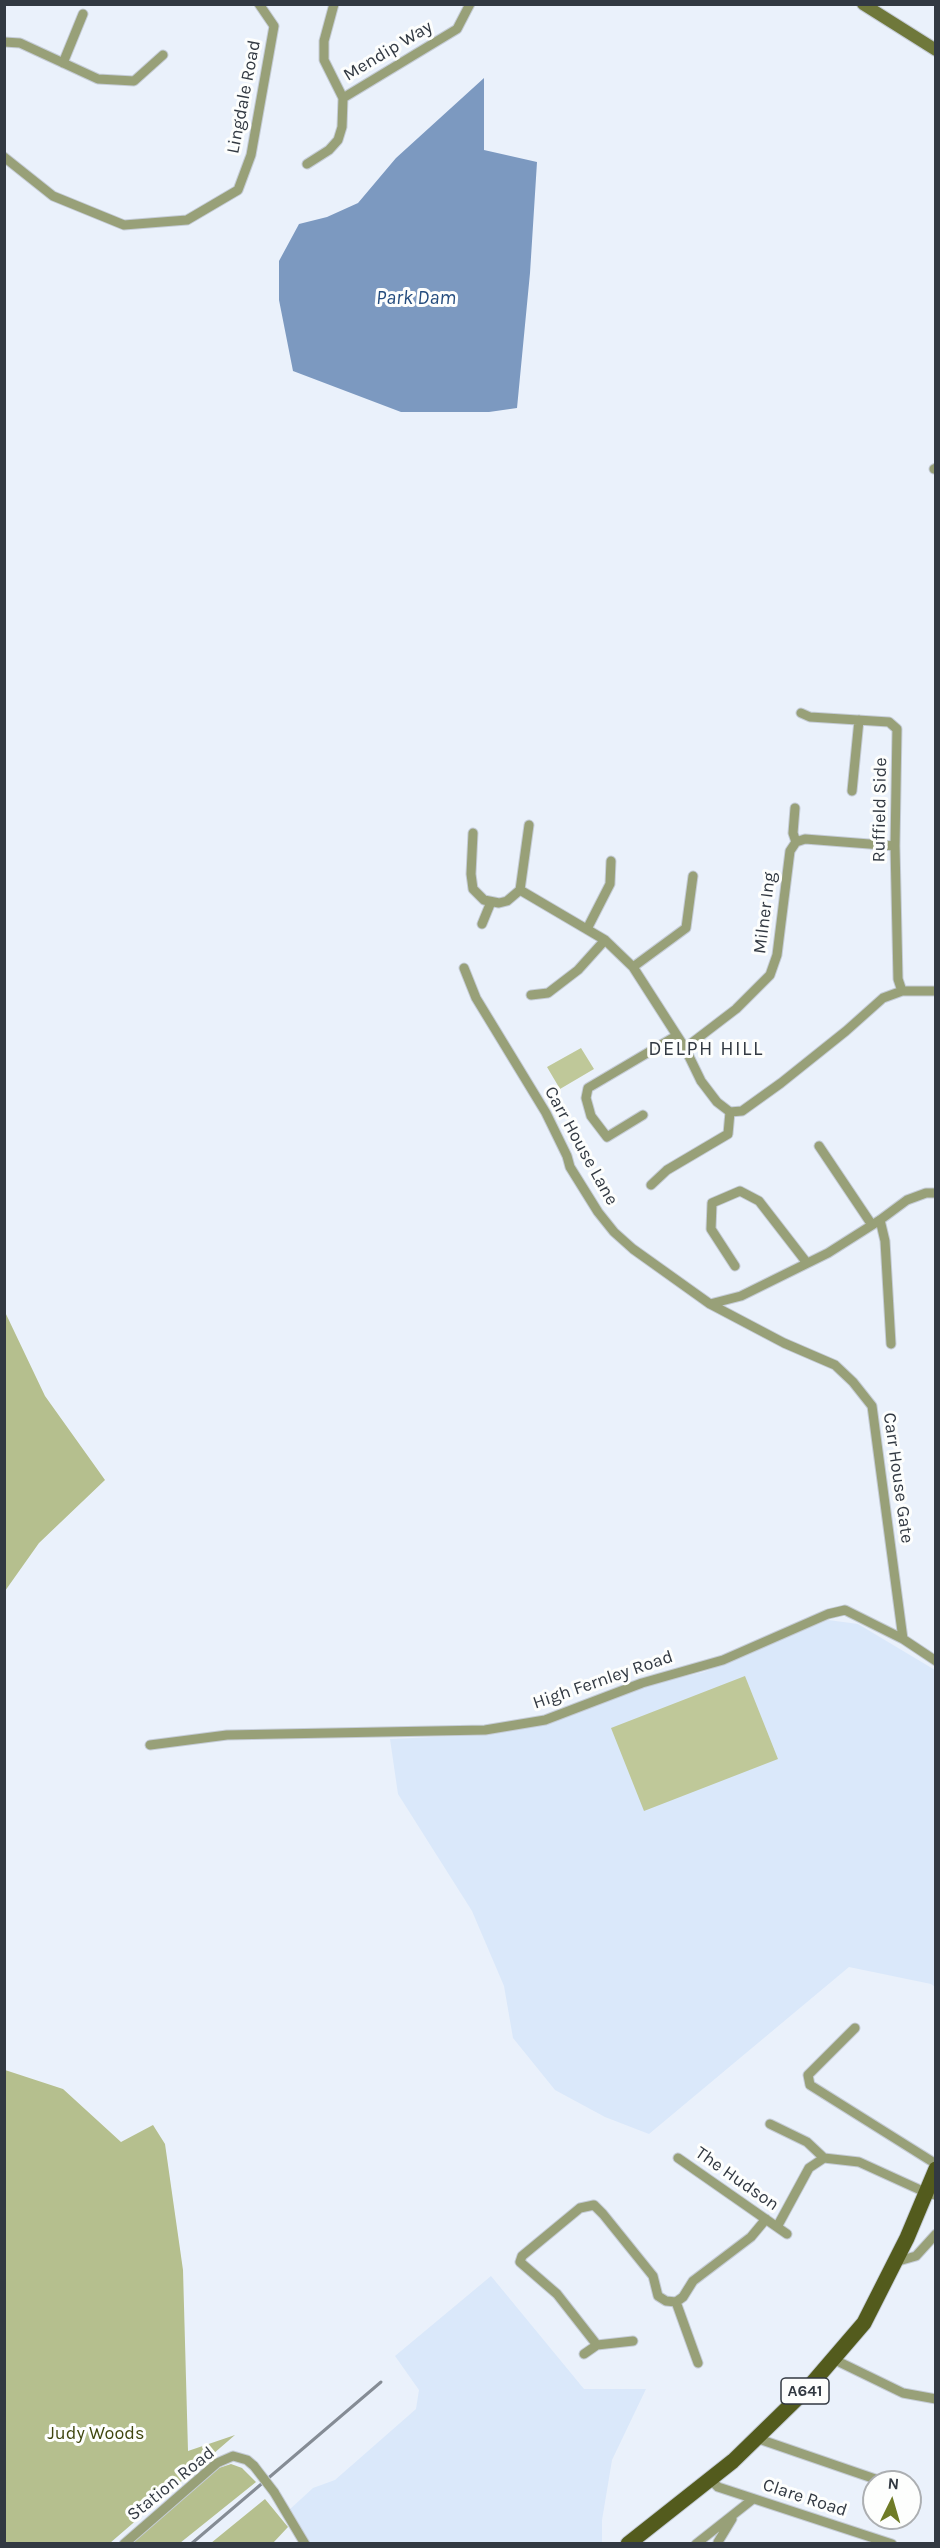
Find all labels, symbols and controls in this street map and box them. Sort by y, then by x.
street label: Mendip Way [340,16,436,86]
street label: Lingdale Road [222,38,266,156]
water label: Park Dam [376,286,456,310]
street label: Ruffield Side [868,757,892,863]
street label: Milner Ing [749,871,781,955]
district label: DELPH HILL [648,1037,764,1061]
street label: Carr House Lane [539,1083,623,1209]
street label: Carr House Gate [878,1411,918,1545]
street label: High Fernley Road [530,1646,676,1714]
street label: The Hudson [691,2142,783,2216]
road number: A641 [781,2378,829,2404]
park label: Judy Woods [48,2423,144,2445]
street label: Station Road [123,2442,219,2526]
north arrow [862,2470,922,2530]
street label: Clare Road [760,2474,850,2522]
text: N [887,2474,900,2494]

